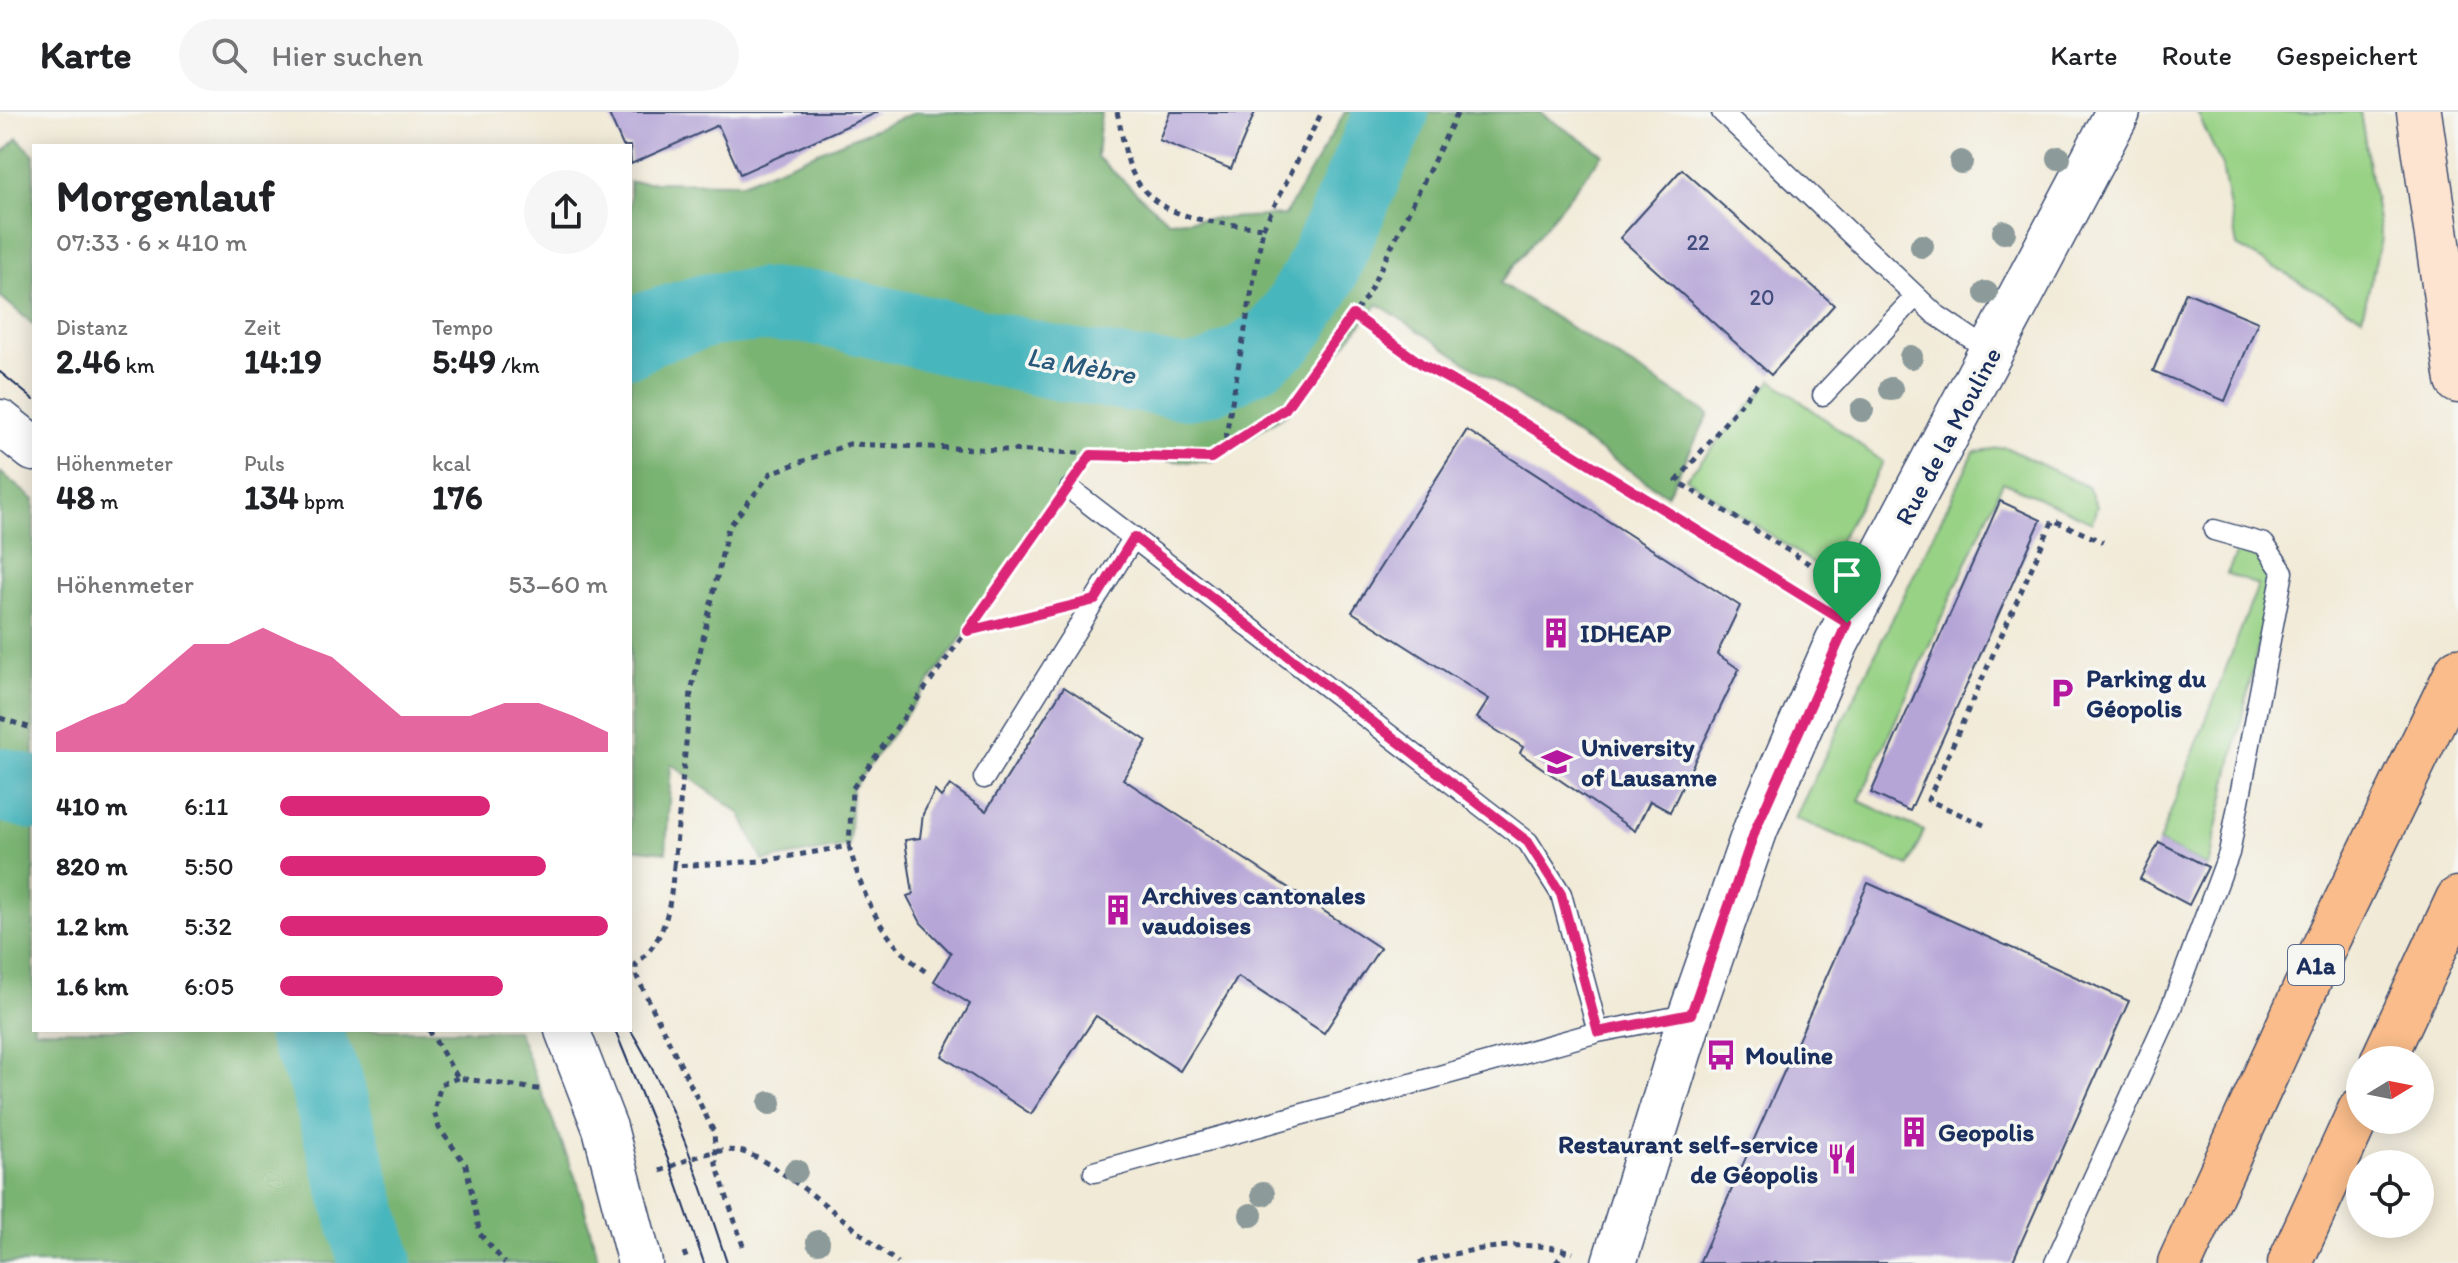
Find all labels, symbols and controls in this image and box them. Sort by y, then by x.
search box [179,19,739,91]
text: Karte [40,32,131,78]
icon: search [207,33,251,77]
text: Hier suchen [271,37,423,74]
text: Karte [2050,38,2118,72]
text: Route [2162,38,2232,72]
text: Gespeichert [2276,38,2418,72]
text: Morgenlauf [56,169,275,222]
button: share [524,170,608,254]
text: 07:33 · 6 × 410 m [56,226,247,258]
house number: 22 [1686,229,1710,256]
house number: 20 [1749,284,1775,311]
text: Distanz [56,314,128,341]
text: Zeit [244,314,281,341]
text: Tempo [432,314,493,341]
water label: La Mèbre [1024,339,1139,392]
text: 2.46 [56,341,121,382]
text: 14:19 [244,341,322,382]
text: 5:49 [432,341,496,382]
street label: Rue de la Mouline [1888,342,2008,530]
text: km [121,352,155,379]
text: /km [496,352,540,379]
text: Höhenmeter [56,450,173,477]
text: Puls [244,450,285,477]
text: kcal [432,450,471,477]
text: 48 [56,477,95,518]
text: 134 [244,477,299,518]
text: 176 [432,477,483,518]
text: m [95,488,119,515]
text: bpm [299,488,345,515]
pin [1813,541,1881,623]
icon: arrive [1825,553,1869,597]
text: Höhenmeter [56,568,194,600]
text: 53–60 m [508,568,608,600]
building icon: IDHEAP [1539,616,1573,650]
place label: IDHEAP [1580,617,1672,649]
place label: Parking du Géopolis [2086,662,2207,724]
parking icon: Parking du Géopolis [2045,676,2079,710]
place label: University of Lausanne [1581,731,1717,793]
school or university icon: University of Lausanne [1540,745,1574,779]
text: 410 m [56,790,127,822]
text: 6:11 [184,790,228,822]
text: 820 m [56,850,128,882]
text: 5:50 [184,850,234,882]
place label: Archives cantonales vaudoises [1141,879,1366,941]
building icon: Archives cantonales vaudoises [1101,893,1135,927]
text: 1.2 km [56,910,128,942]
text: 5:32 [184,910,232,942]
road number: A1a [2288,945,2344,985]
text: 1.6 km [56,970,128,1002]
text: 6:05 [184,970,234,1002]
bus stop icon: Mouline [1704,1038,1738,1072]
place label: Mouline [1745,1039,1833,1071]
north arrow [2346,1046,2434,1134]
map controls [2346,1046,2434,1238]
building icon: Geopolis [1897,1115,1931,1149]
place label: Geopolis [1938,1116,2035,1148]
place label: Restaurant self-service de Géopolis [1558,1128,1818,1190]
restaurant icon: Restaurant self-service de Géopolis [1825,1142,1859,1176]
button: locate [2346,1150,2434,1238]

